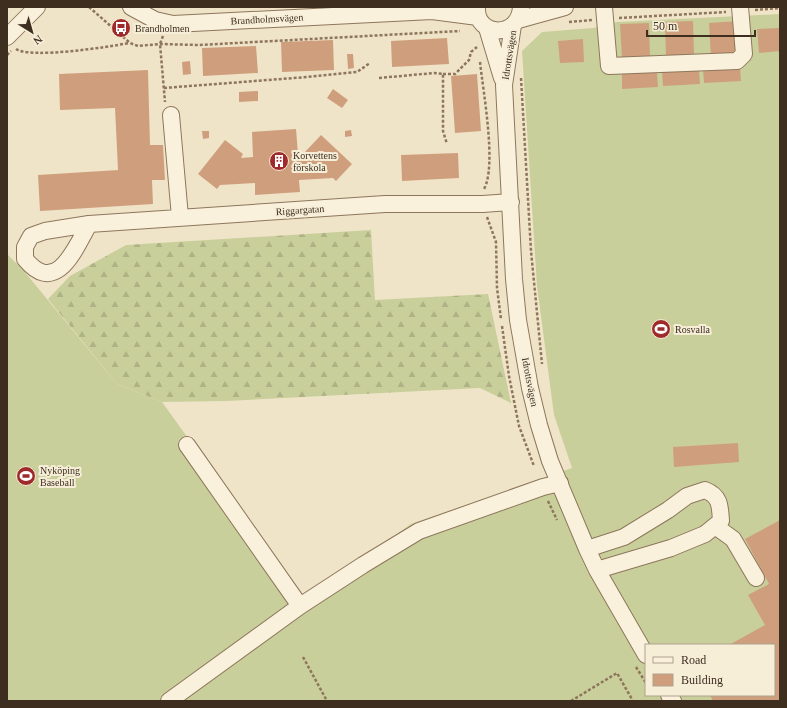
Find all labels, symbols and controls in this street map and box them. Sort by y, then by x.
north arrow [12,12,52,52]
street label: Brandholmsvägen [230,12,304,26]
scale bar [647,12,755,38]
bus stop icon: Brandholmen [110,17,132,39]
text: 50 m [653,19,678,33]
place label: Brandholmen [135,23,189,34]
street label: Idrottsvägen [500,29,518,81]
text: N [31,33,45,47]
building icon: Korvettens förskola [268,150,290,172]
place label: Korvettens förskola [293,150,337,173]
street label: Riggargatan [275,203,325,217]
sports icon: Rosvalla [650,318,672,340]
place label: Rosvalla [675,324,711,335]
street label: Idrottsvägen [520,356,540,408]
sports icon: Nyköping Baseball [15,465,37,487]
place label: Nyköping Baseball [40,465,80,488]
legend [645,644,775,696]
text: Road [681,653,706,667]
text: Building [681,673,723,687]

